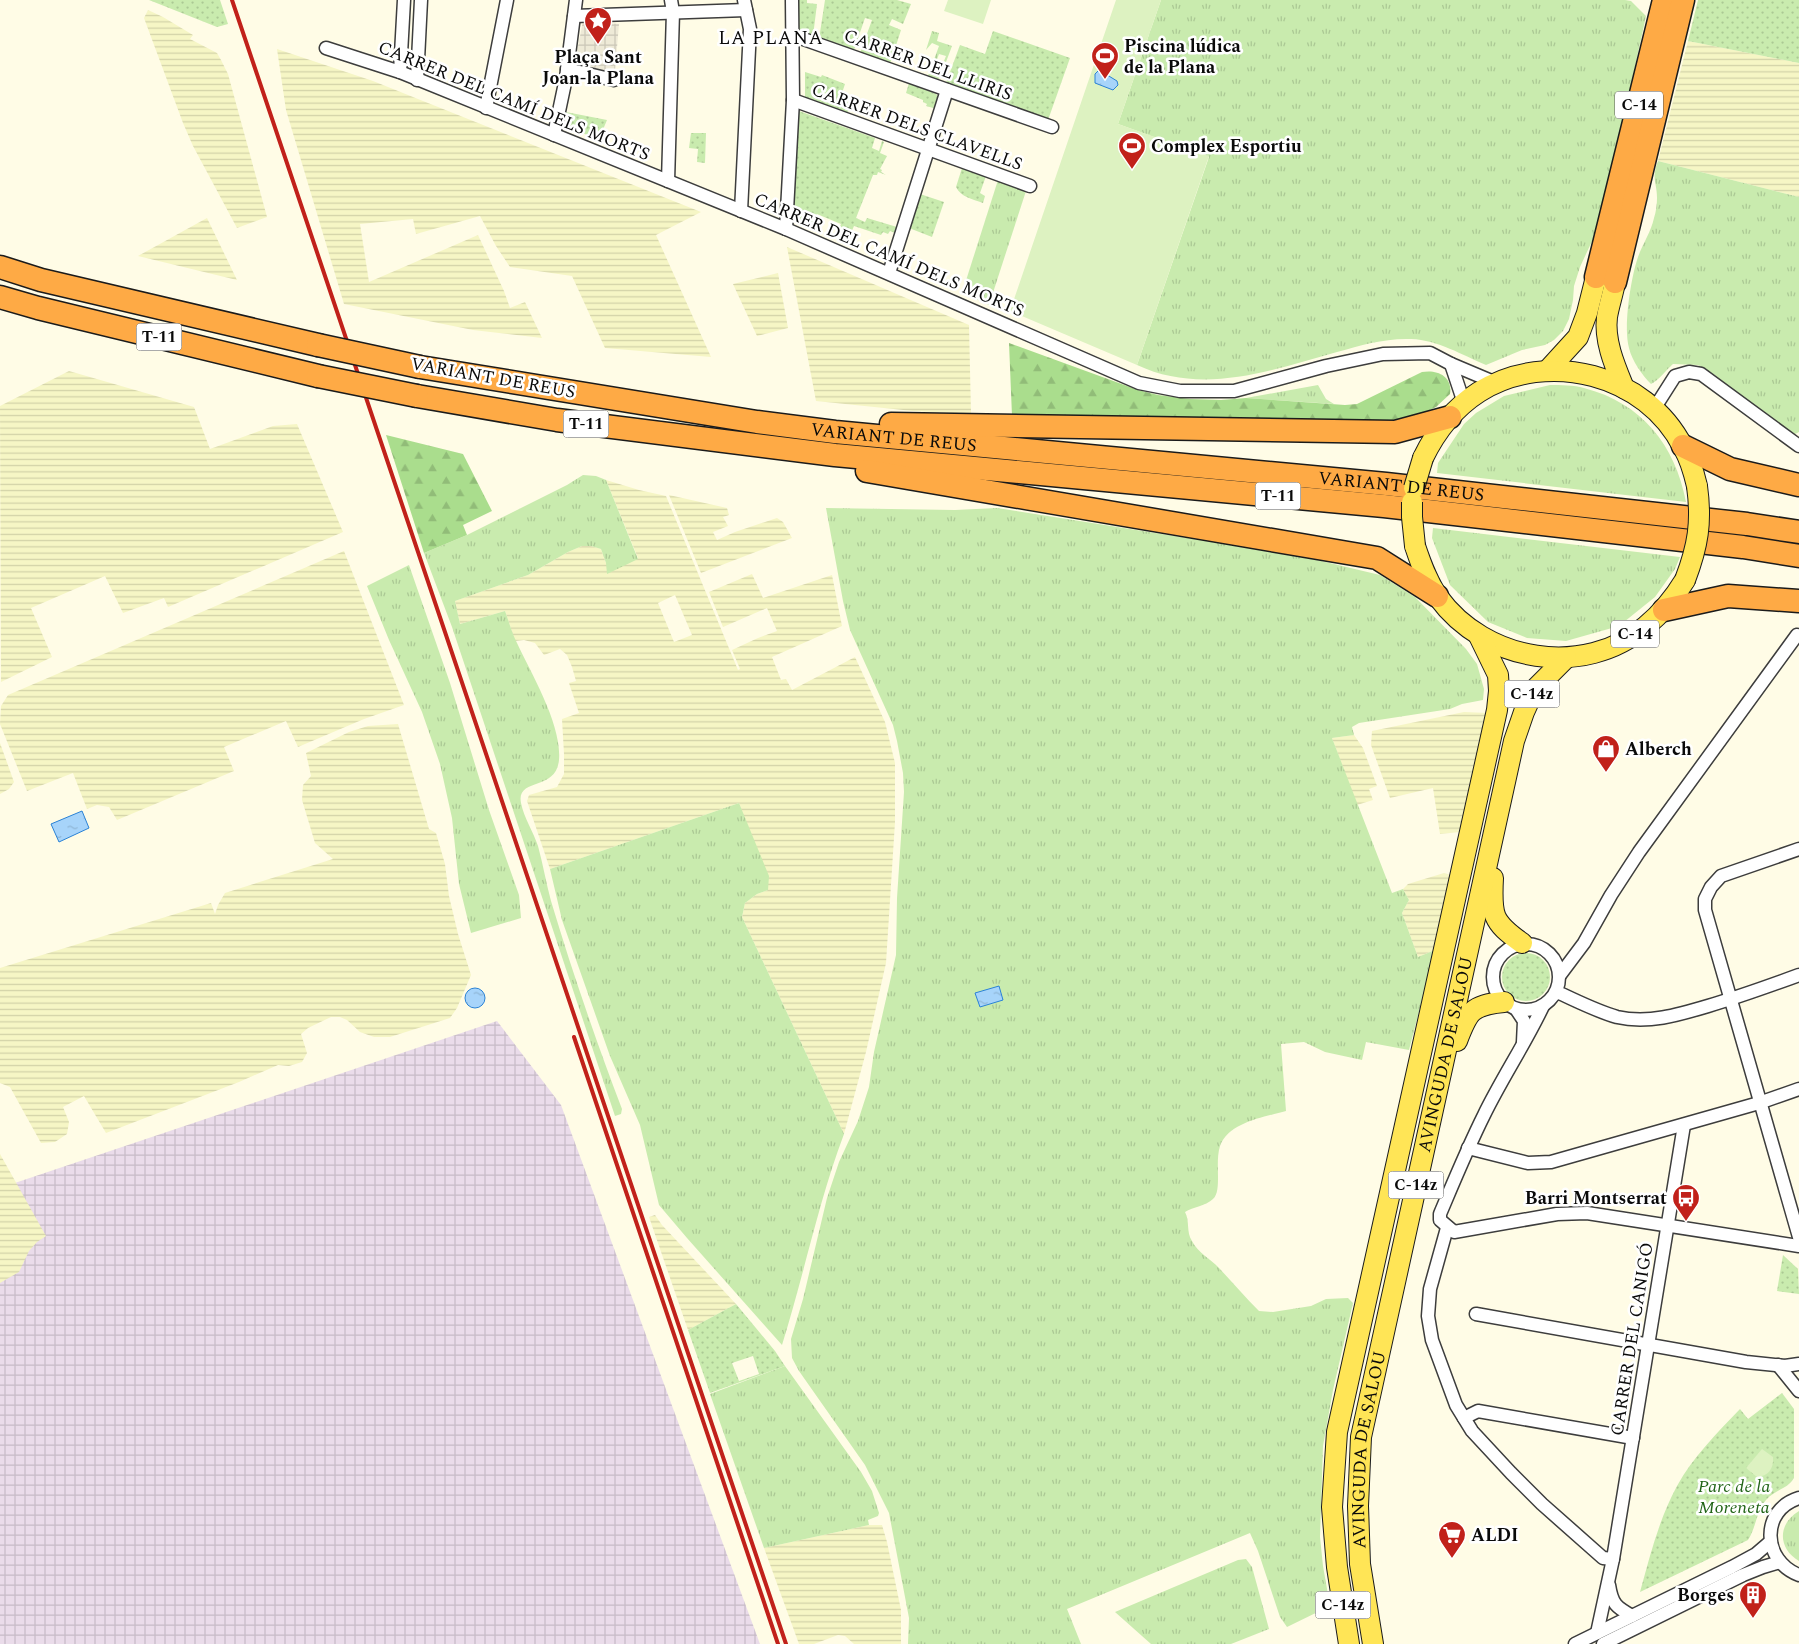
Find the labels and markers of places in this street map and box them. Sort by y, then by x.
place icon: Plaça Sant Joan-la Plana [583,6,613,45]
place label: Piscina lúdica de la Plana [1124,33,1241,81]
sports icon: Piscina lúdica de la Plana [1090,41,1120,80]
place label: Plaça Sant Joan-la Plana [542,44,655,92]
sports icon: Complex Esportiu [1117,131,1147,170]
place label: Complex Esportiu [1151,133,1302,160]
shop icon: Alberch [1591,734,1621,773]
place label: Alberch [1625,736,1692,763]
bus stop icon: Barri Montserrat [1671,1183,1701,1222]
place label: Barri Montserrat [1525,1185,1667,1212]
supermarket icon: ALDI [1437,1520,1467,1559]
place label: ALDI [1471,1522,1518,1549]
building icon: Borges [1738,1580,1768,1619]
place label: Borges [1677,1582,1734,1609]

